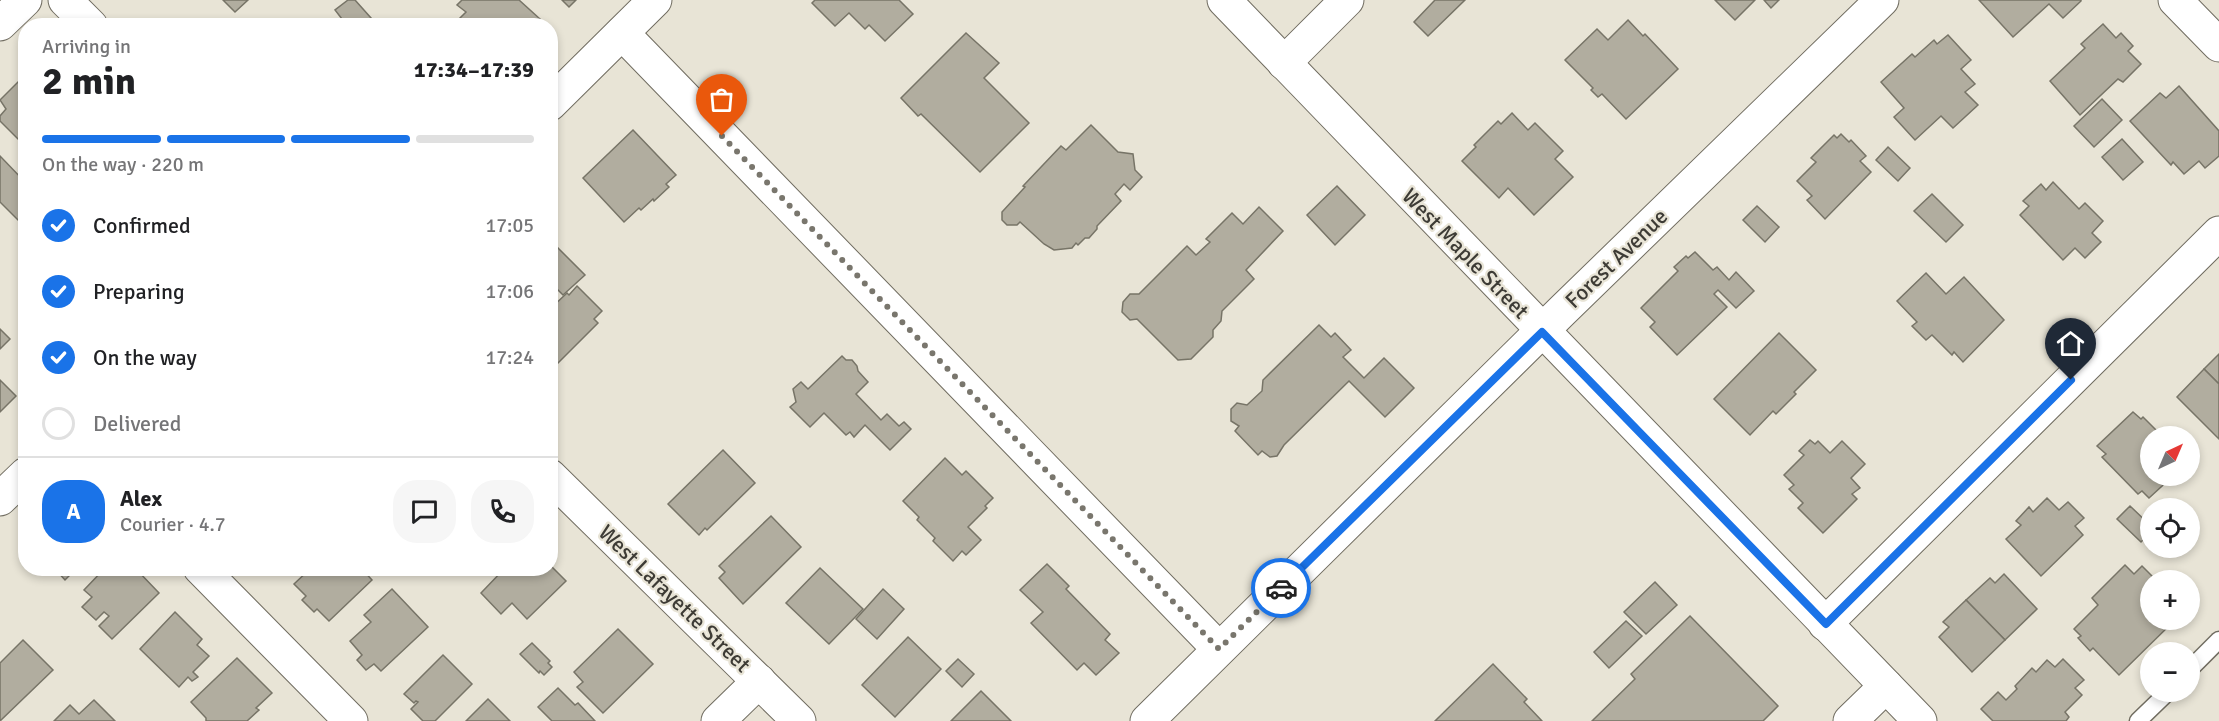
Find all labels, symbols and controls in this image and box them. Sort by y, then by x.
text: Arriving in [42,34,131,59]
text: 17:34–17:39 [414,56,534,83]
text: 2 min [42,57,136,105]
pin [696,74,747,136]
icon: bag [705,83,738,116]
text: On the way · 220 m [42,152,204,177]
street label: West Maple Street [1397,182,1535,324]
street label: Forest Avenue [1560,203,1673,314]
icon: check [42,209,75,242]
text: Confirmed [93,212,191,239]
text: 17:05 [485,213,534,238]
icon: check [42,275,75,308]
text: Preparing [93,278,185,305]
text: 17:06 [485,279,534,304]
pin [2045,318,2096,380]
icon: home [2054,327,2087,360]
icon: check [42,341,75,374]
text: On the way [93,344,197,371]
text: 17:24 [485,345,534,370]
text: Delivered [93,410,181,437]
north arrow [2140,426,2200,486]
map controls [2140,426,2200,702]
button: chat [393,480,456,543]
button: phone [471,480,534,543]
text: Alex [120,485,162,512]
text: A [66,498,81,525]
button: locate [2140,498,2200,558]
text: Courier · 4.7 [120,512,226,537]
street label: West Lafayette Street [593,519,757,678]
courier [1251,558,1311,618]
button: + [2140,570,2200,630]
icon: car [1265,572,1298,605]
button: − [2140,642,2200,702]

